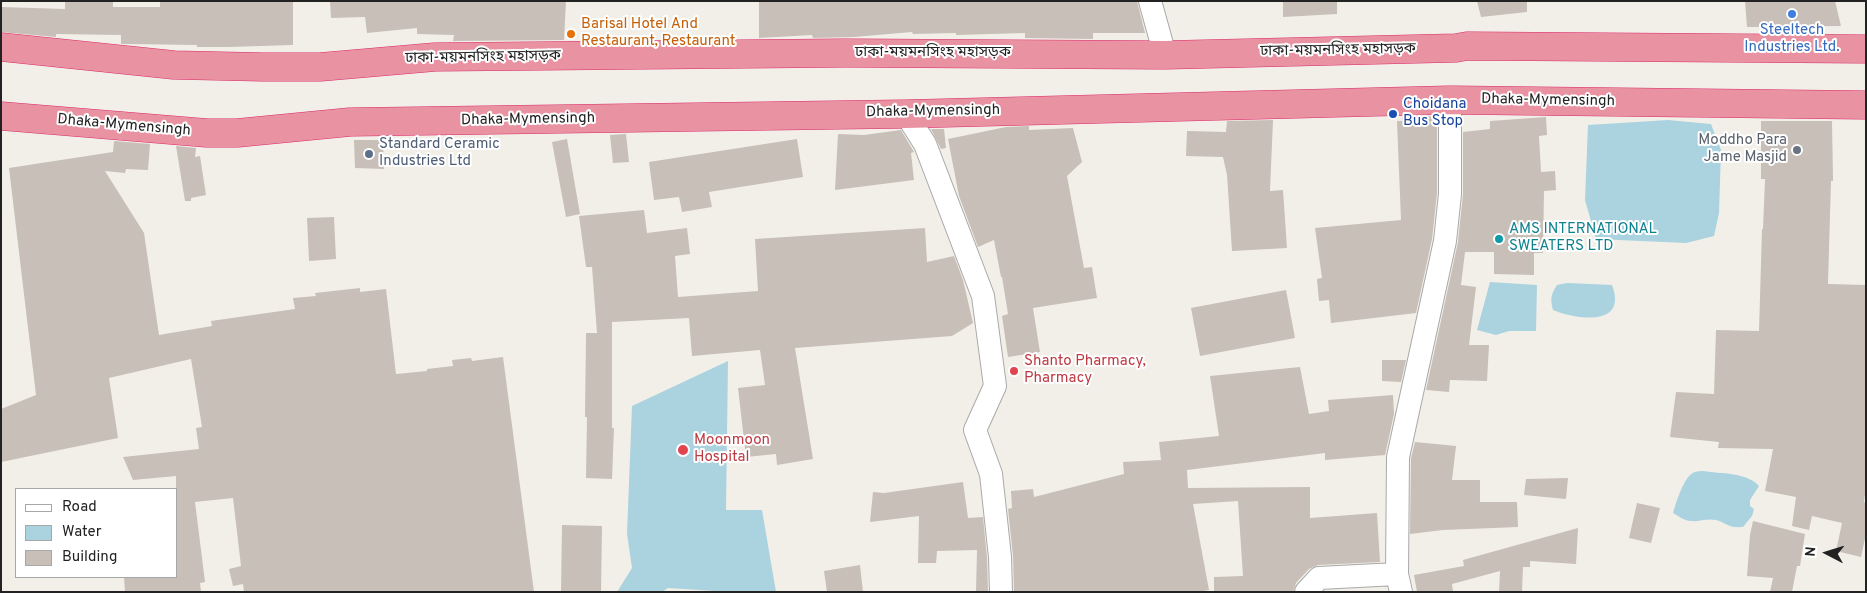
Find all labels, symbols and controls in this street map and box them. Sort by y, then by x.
marker: Steeltech Industries Ltd. [1786,8,1798,20]
place label: Barisal Hotel And Restaurant, Restaurant [581,16,735,51]
place label: Steeltech Industries Ltd. [1744,22,1840,57]
marker: Barisal Hotel And Restaurant, Restaurant [565,28,577,40]
street label: ঢাকা-ময়মনসিংহ মহাসড়ক [1260,41,1416,61]
street label: ঢাকা-ময়মনসিংহ মহাসড়ক [855,44,1011,62]
street label: ঢাকা-ময়মনসিংহ মহাসড়ক [405,48,561,68]
street label: Dhaka-Mymensingh [1481,91,1615,111]
place label: Choidana Bus Stop [1403,96,1466,131]
street label: Dhaka-Mymensingh [866,102,1000,122]
marker: Choidana Bus Stop [1387,108,1399,120]
street label: Dhaka-Mymensingh [461,110,595,130]
street label: Dhaka-Mymensingh [56,111,192,141]
place label: Moddho Para Jame Masjid [1698,132,1787,167]
place label: Standard Ceramic Industries Ltd [379,136,500,171]
marker: Moddho Para Jame Masjid [1791,144,1803,156]
marker: Standard Ceramic Industries Ltd [363,148,375,160]
place label: AMS INTERNATIONAL SWEATERS LTD [1509,221,1657,256]
marker: AMS INTERNATIONAL SWEATERS LTD [1493,233,1505,245]
place label: Shanto Pharmacy, Pharmacy [1024,353,1146,388]
marker: Shanto Pharmacy, Pharmacy [1008,365,1020,377]
place label: Moonmoon Hospital [694,432,770,467]
marker: Moonmoon Hospital [676,443,690,457]
legend [15,488,178,578]
text: Road [62,498,97,517]
text: Water [62,523,101,542]
north arrow [1802,528,1852,578]
text: N [1803,546,1820,557]
text: Building [62,548,117,567]

